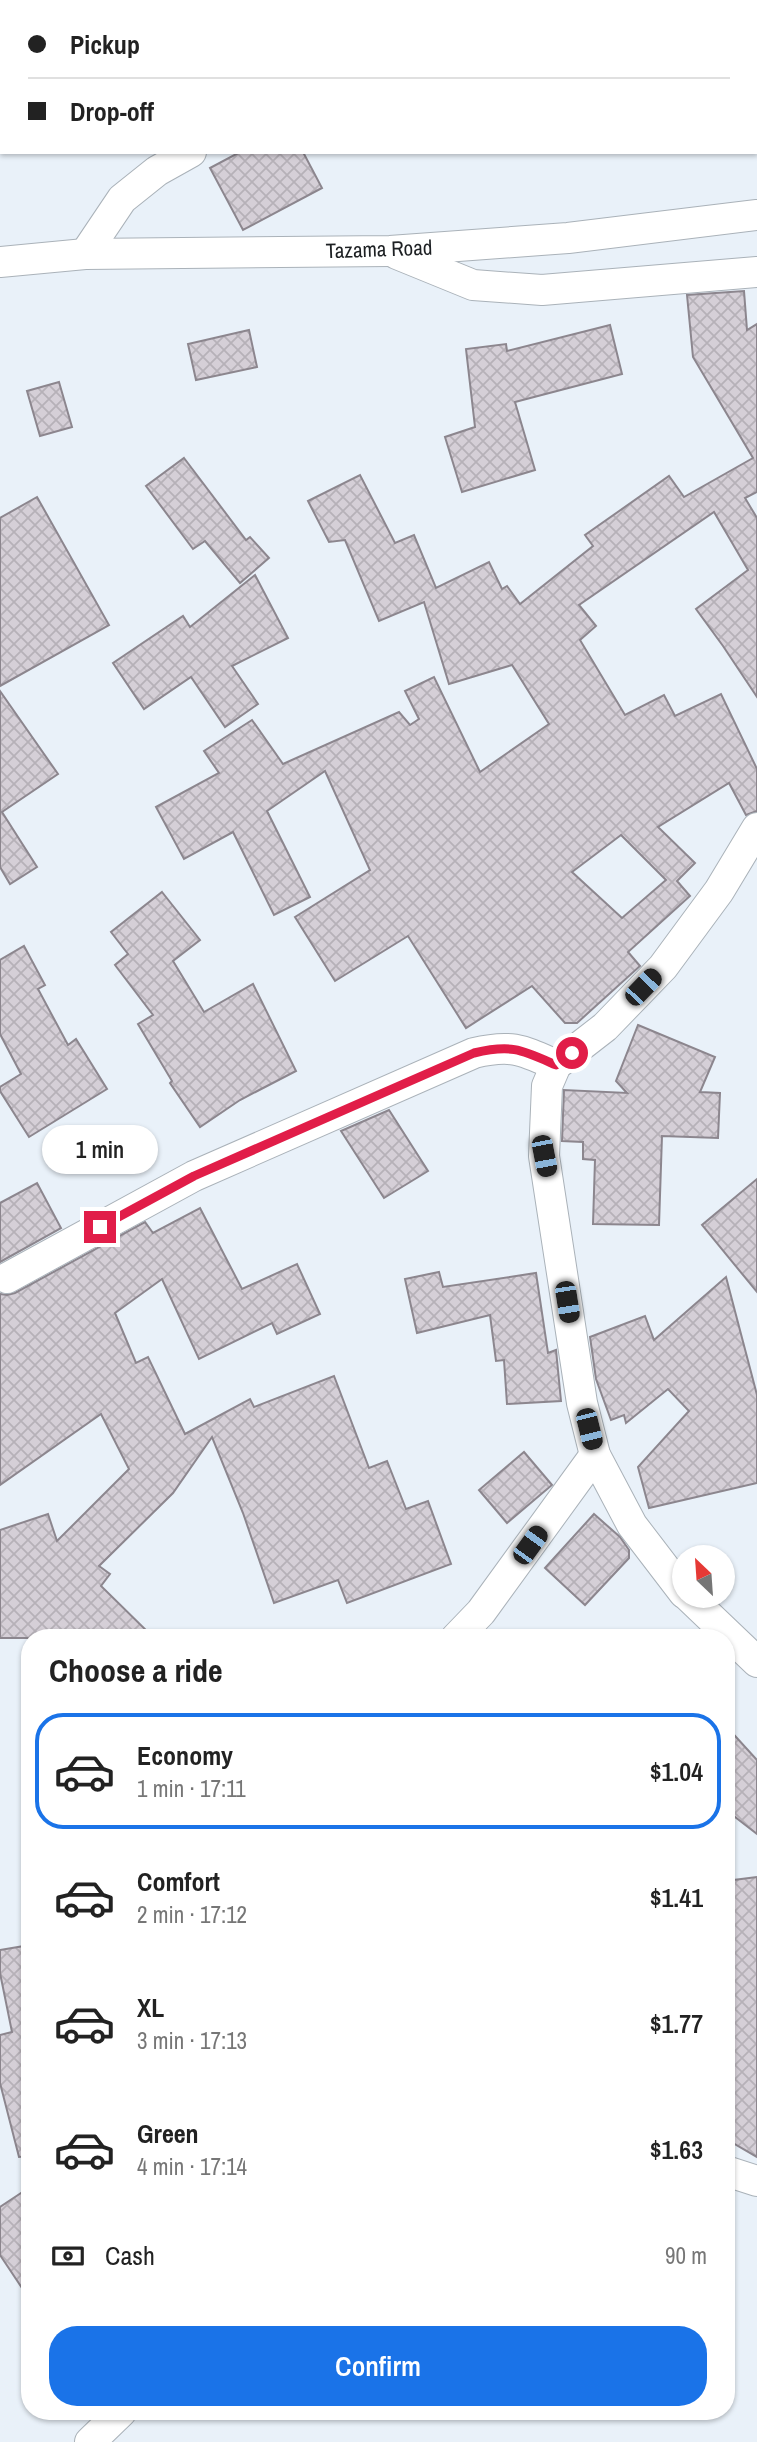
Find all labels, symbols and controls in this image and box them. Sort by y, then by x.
text: Pickup [70,27,140,62]
text: Drop-off [70,94,154,129]
street label: Tazama Road [325,233,433,265]
car [621,965,666,1009]
route start [556,1037,588,1069]
callout: 1 min [42,1126,158,1174]
car [530,1133,559,1179]
text: 1 min [76,1134,124,1165]
route end [84,1211,116,1243]
car [554,1280,581,1324]
car [574,1406,605,1452]
car [510,1522,551,1568]
north arrow [672,1545,735,1608]
map controls [672,1545,735,1608]
text: Choose a ride [49,1649,223,1692]
text: Economy [137,1738,233,1773]
icon: car [53,1740,116,1803]
text: $1.04 [650,1754,703,1789]
text: 1 min · 17:11 [137,1773,246,1804]
text: Comfort [137,1864,220,1899]
icon: car [53,1866,116,1929]
text: $1.41 [650,1880,703,1915]
text: 2 min · 17:12 [137,1899,247,1930]
text: XL [137,1990,164,2025]
icon: car [53,1992,116,2055]
text: $1.77 [650,2006,703,2041]
text: 3 min · 17:13 [137,2025,247,2056]
text: Green [137,2116,199,2151]
icon: car [53,2118,116,2181]
text: $1.63 [650,2132,703,2167]
text: 4 min · 17:14 [137,2151,247,2182]
icon: cash [49,2237,87,2275]
text: Cash [105,2238,155,2273]
text: 90 m [665,2240,707,2271]
button: Confirm [49,2326,707,2406]

